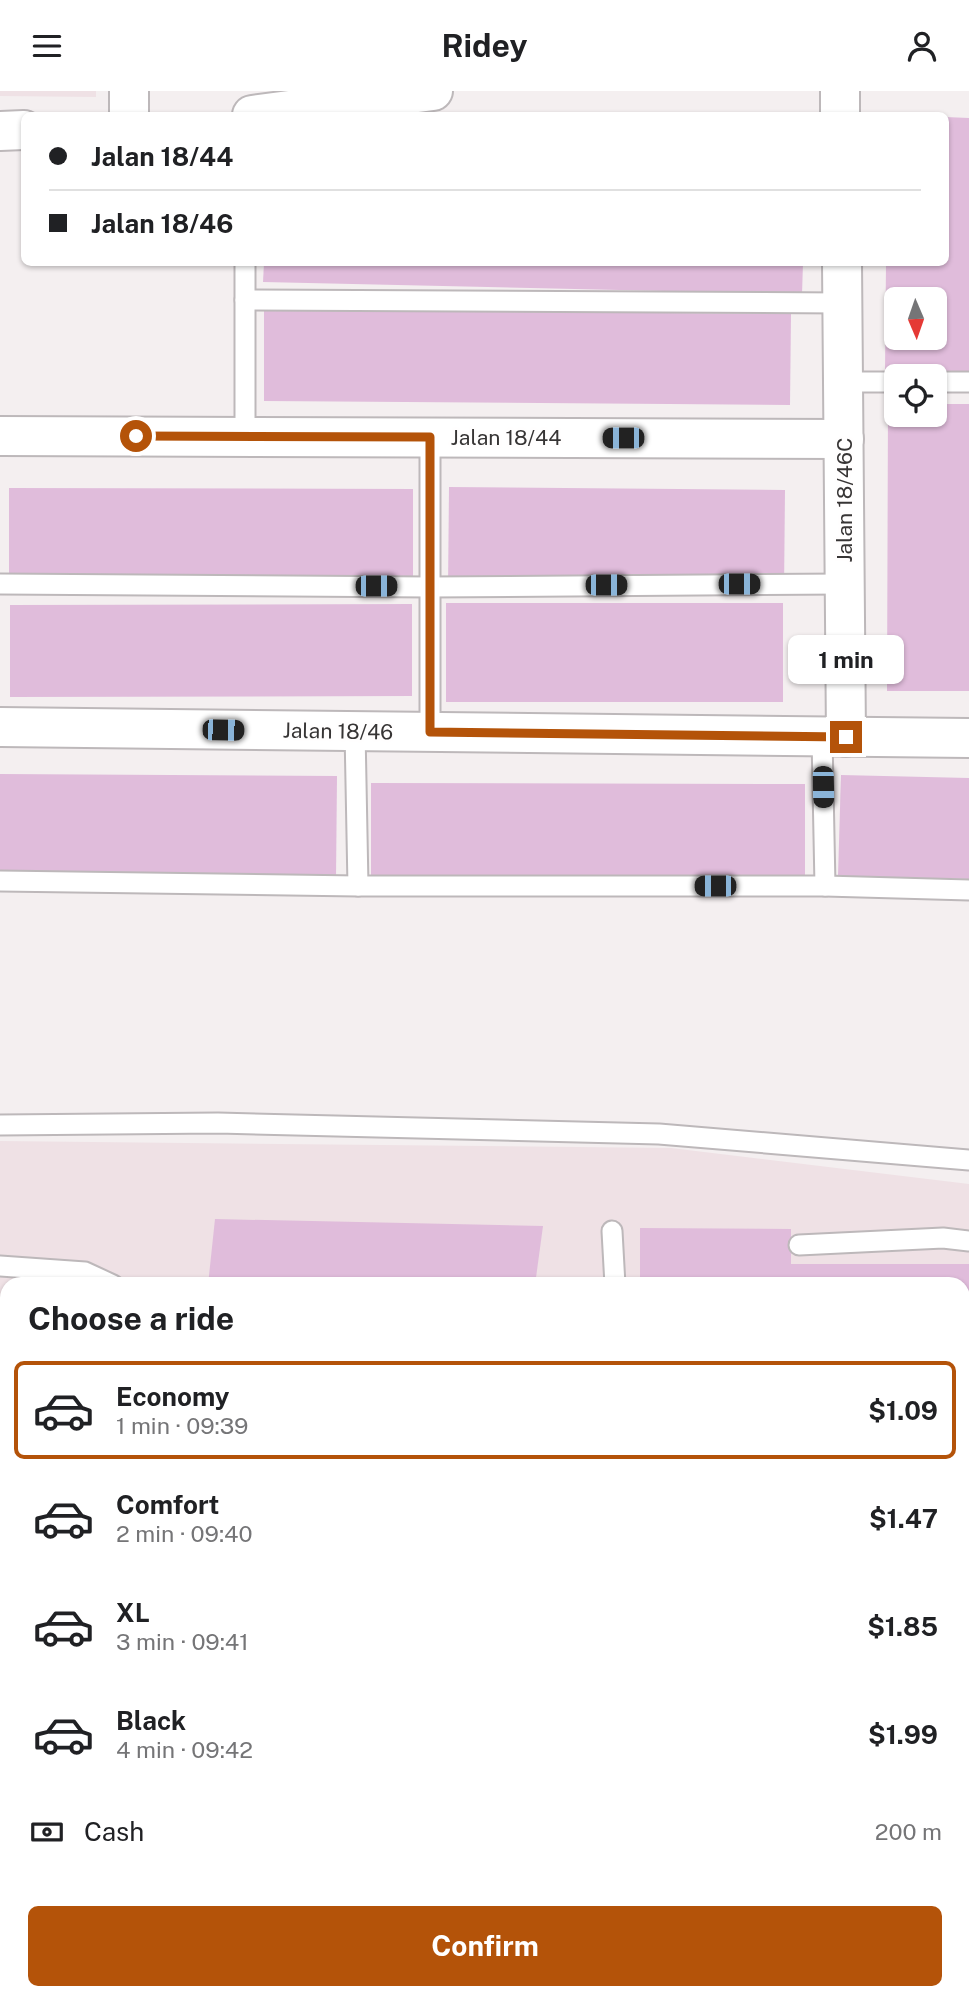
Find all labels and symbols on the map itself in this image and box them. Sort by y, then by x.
north arrow [884,287,947,350]
route start [120,420,152,452]
street label: Jalan 18/44 [451,425,561,450]
car [603,428,645,449]
street label: Jalan 18/46C [832,437,857,563]
car [719,574,761,595]
car [586,575,628,596]
car [356,576,398,597]
callout: 1 min [788,635,904,685]
street label: Jalan 18/46 [282,718,394,744]
car [202,719,245,741]
route end [830,721,862,753]
car [813,766,834,808]
car [695,876,737,897]

